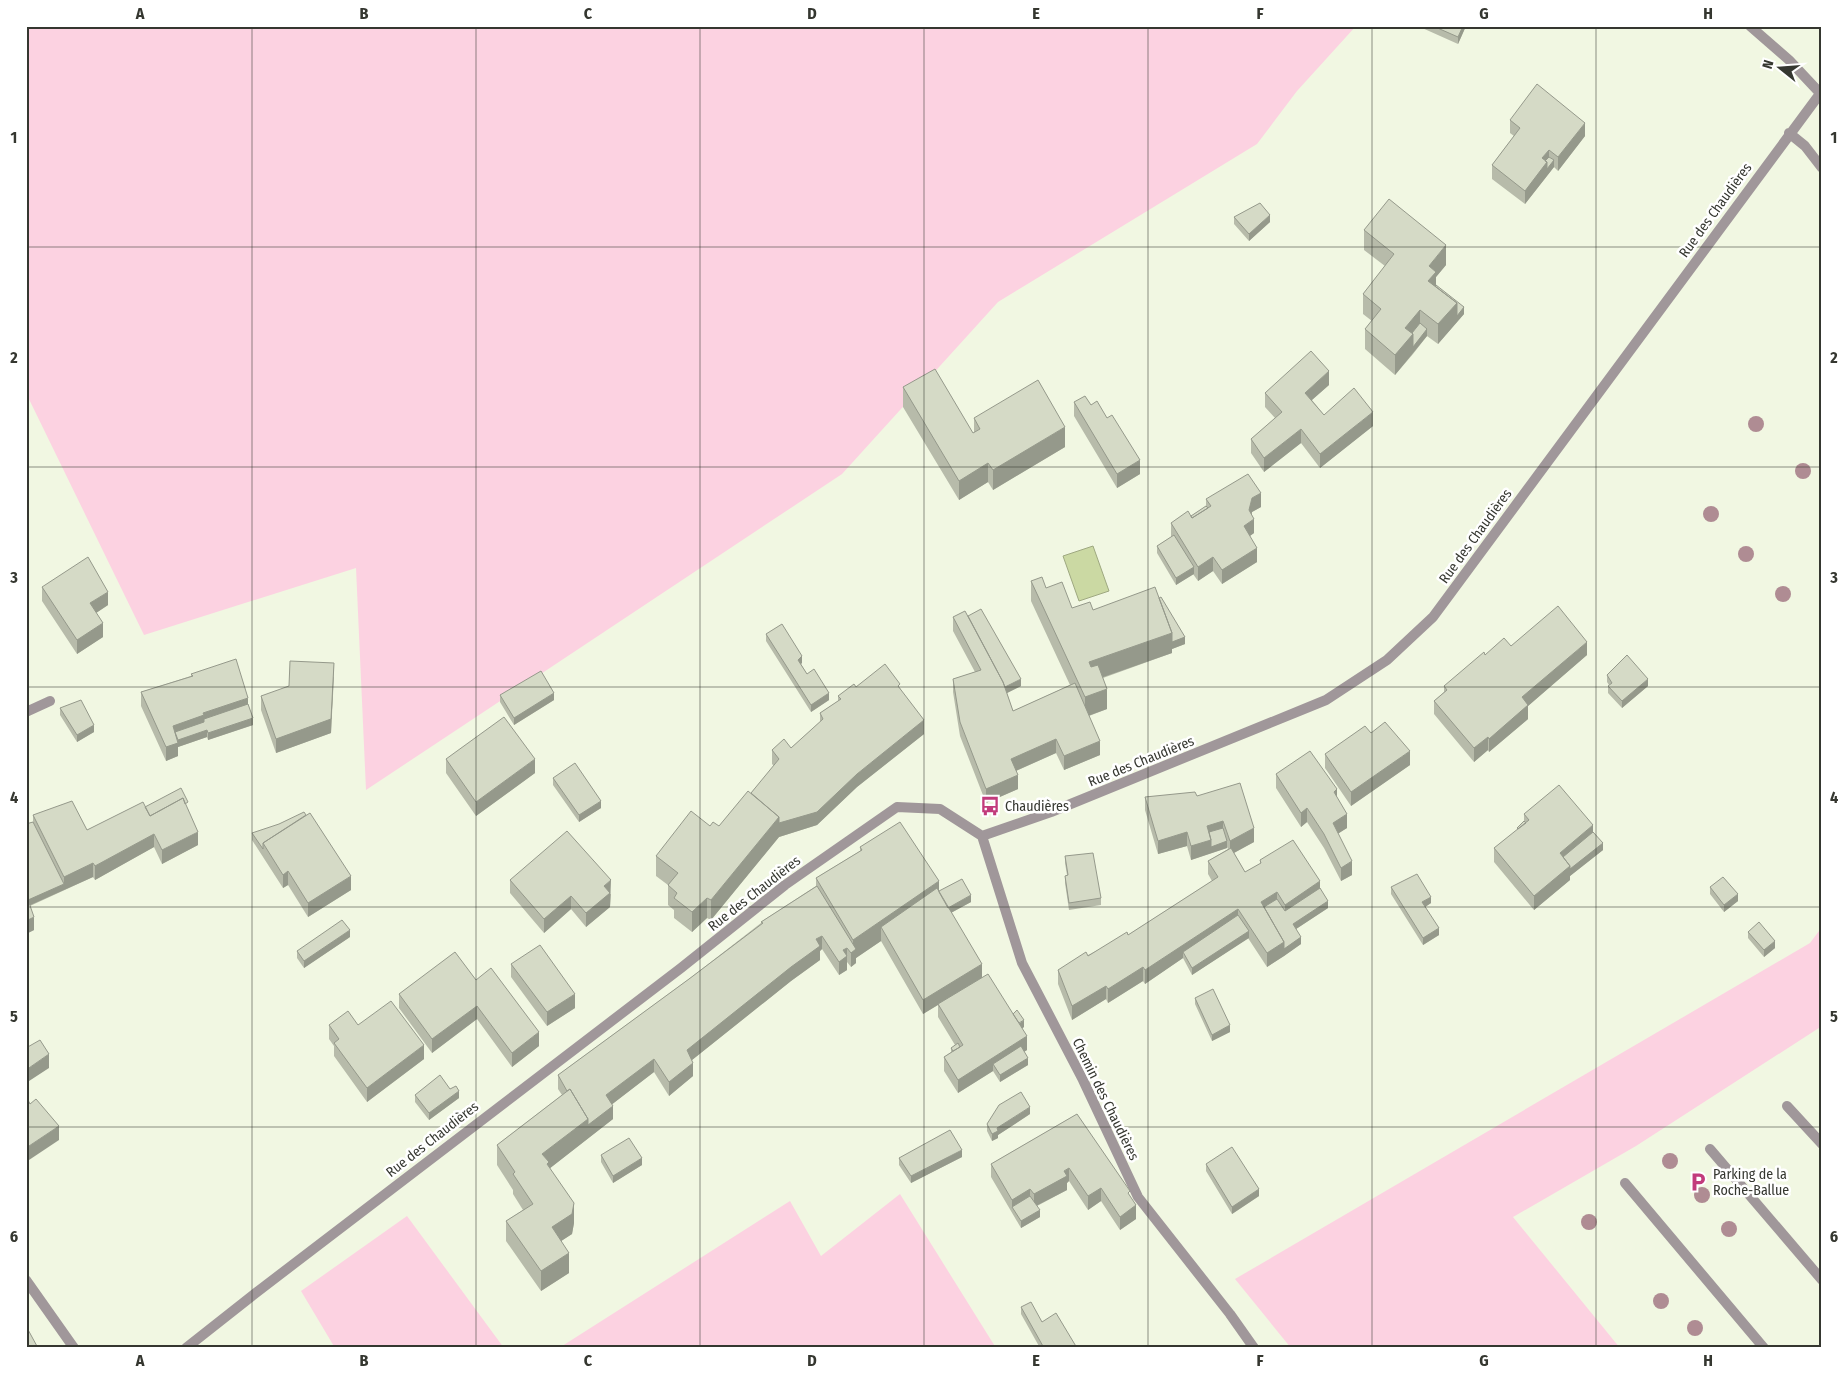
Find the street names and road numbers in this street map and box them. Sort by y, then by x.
street label: Rue des Chaudières [1675,160,1755,261]
street label: Rue des Chaudières [1435,486,1515,587]
street label: Rue des Chaudières [1086,732,1197,790]
street label: Rue des Chaudières [705,852,804,935]
street label: Chemin des Chaudières [1069,1035,1143,1163]
street label: Rue des Chaudières [383,1098,482,1181]

